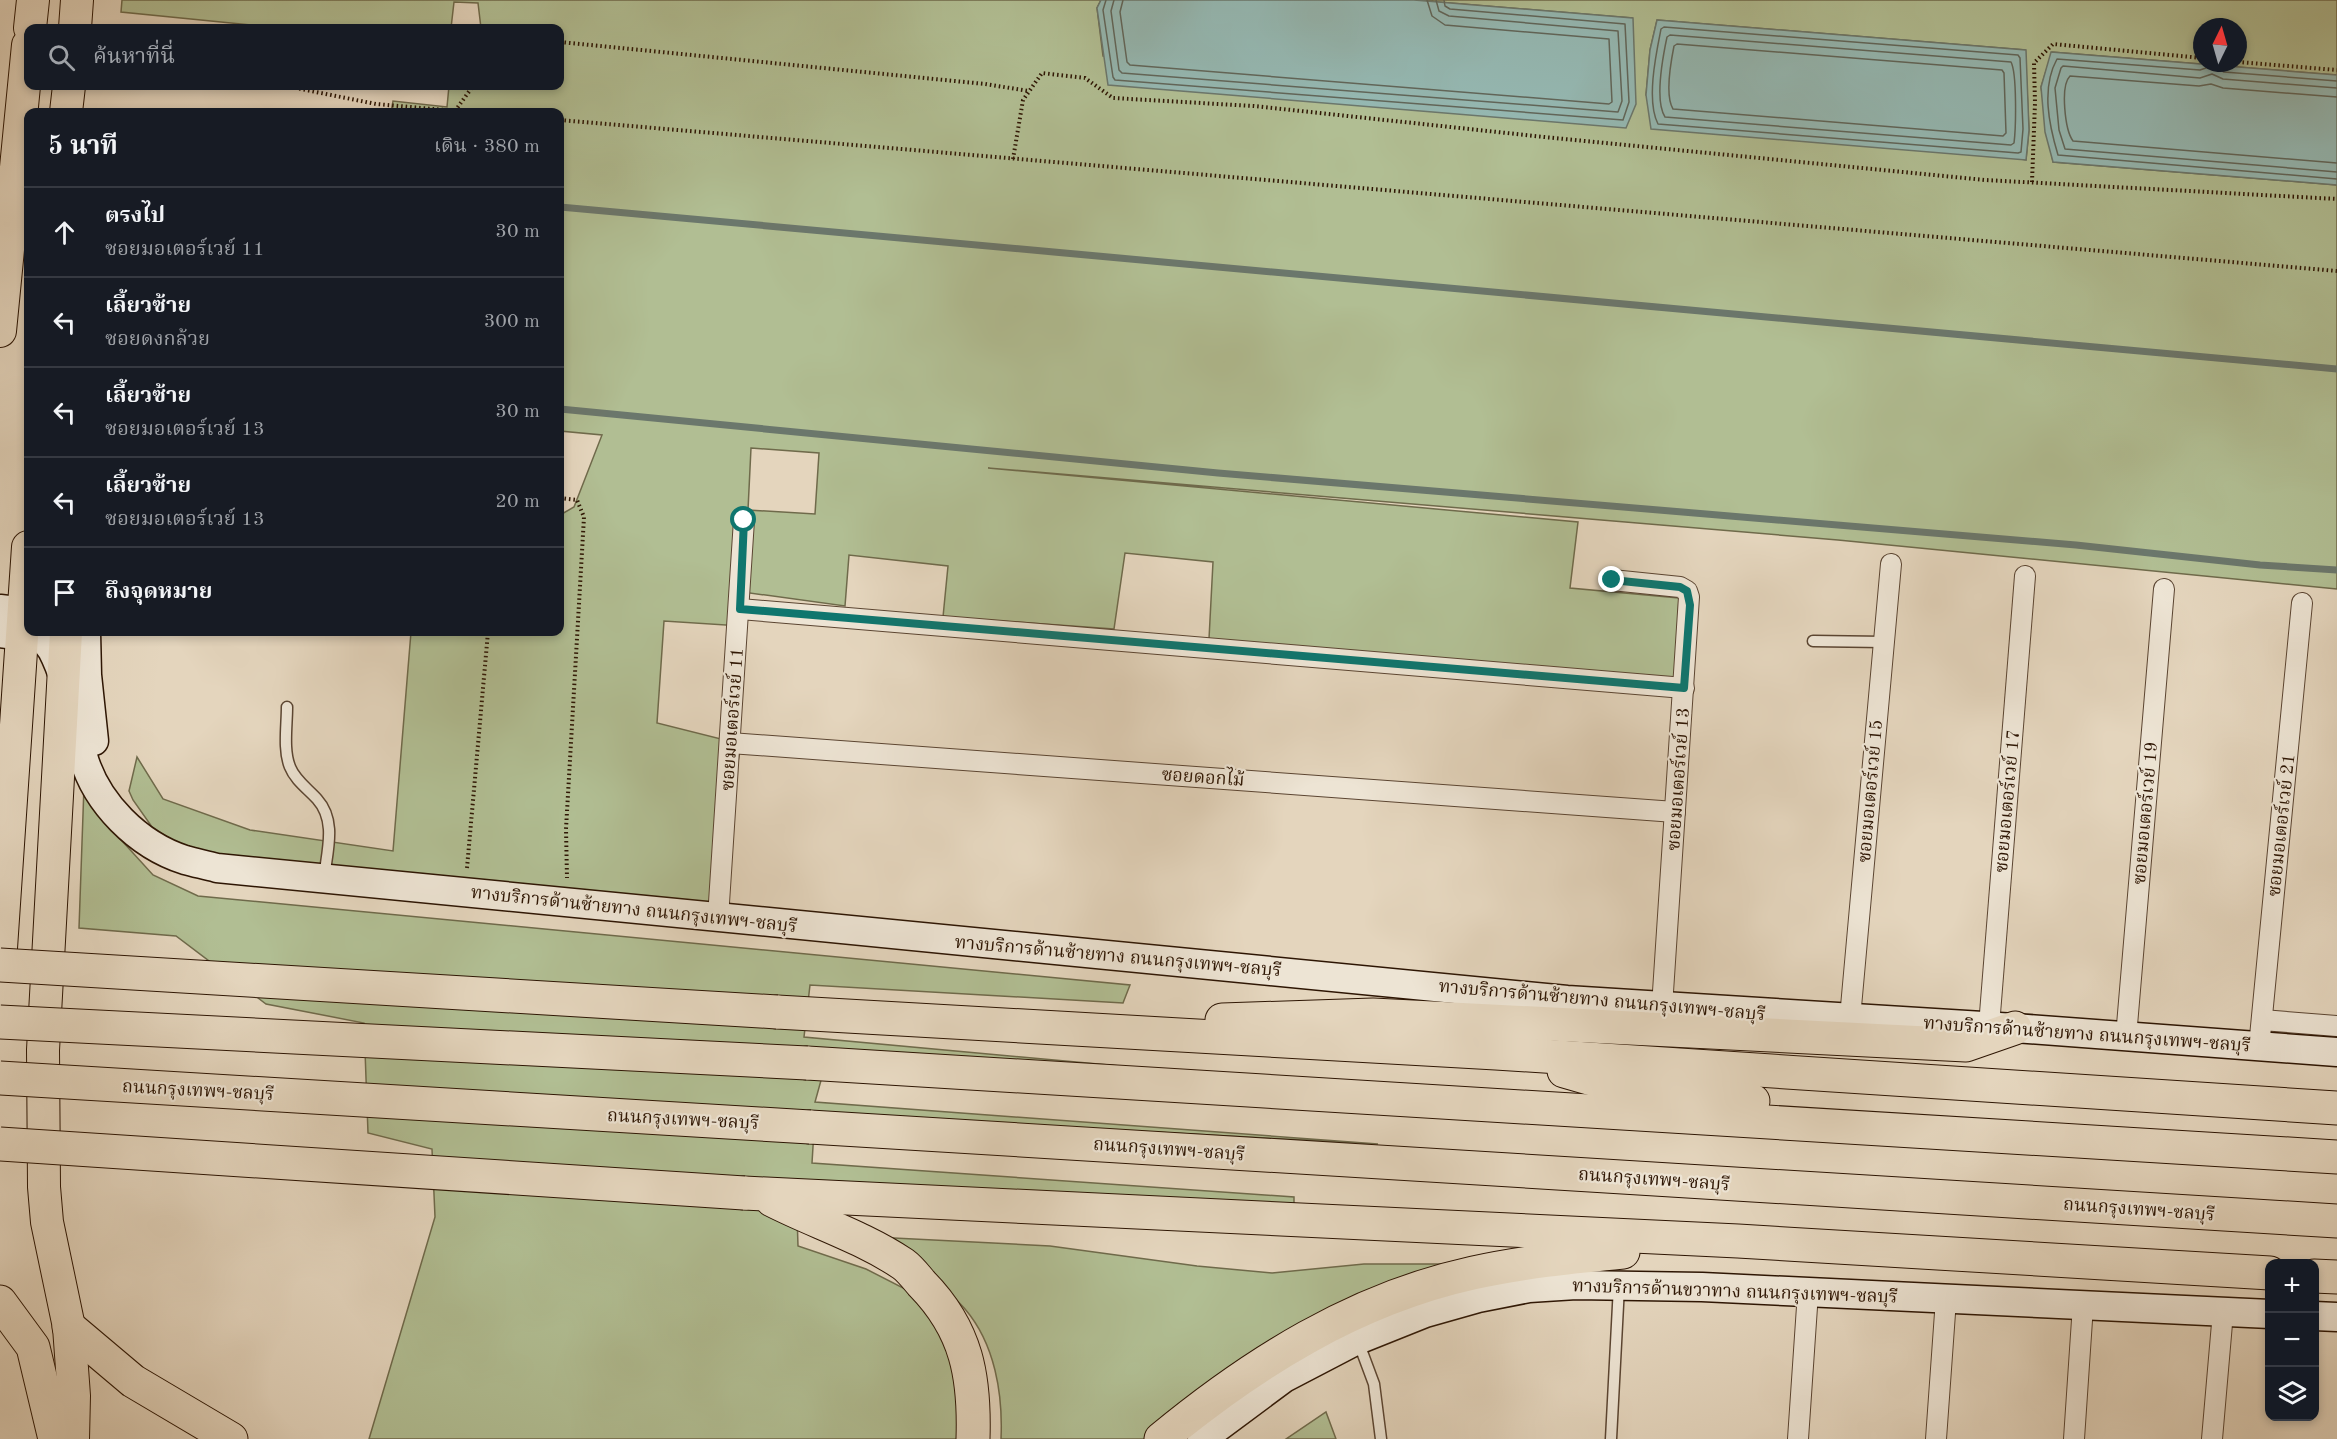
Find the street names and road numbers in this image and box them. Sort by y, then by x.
street label: ซอยมอเตอร์เวย์ 11 [716,647,747,791]
street label: ซอยมอเตอร์เวย์ 13 [1662,707,1693,851]
street label: ซอยมอเตอร์เวย์ 15 [1853,719,1886,863]
street label: ซอยมอเตอร์เวย์ 17 [1990,729,2023,873]
street label: ซอยมอเตอร์เวย์ 19 [2128,741,2161,885]
street label: ซอยมอเตอร์เวย์ 21 [2263,752,2298,897]
street label: ซอยดอกไม้ [1161,762,1245,790]
street label: ทางบริการด้านซ้ายทาง ถนนกรุงเทพฯ-ชลบุรี [470,882,798,938]
street label: ทางบริการด้านซ้ายทาง ถนนกรุงเทพฯ-ชลบุรี [954,932,1282,982]
street label: ทางบริการด้านซ้ายทาง ถนนกรุงเทพฯ-ชลบุรี [1438,976,1766,1026]
street label: ทางบริการด้านซ้ายทาง ถนนกรุงเทพฯ-ชลบุรี [1923,1013,2251,1057]
street label: ถนนกรุงเทพฯ-ชลบุรี [121,1077,274,1106]
street label: ถนนกรุงเทพฯ-ชลบุรี [606,1106,759,1135]
street label: ถนนกรุงเทพฯ-ชลบุรี [1092,1135,1245,1166]
street label: ถนนกรุงเทพฯ-ชลบุรี [1577,1165,1730,1196]
street label: ถนนกรุงเทพฯ-ชลบุรี [2062,1195,2215,1226]
street label: ทางบริการด้านขวาทาง ถนนกรุงเทพฯ-ชลบุรี [1572,1275,1898,1309]

